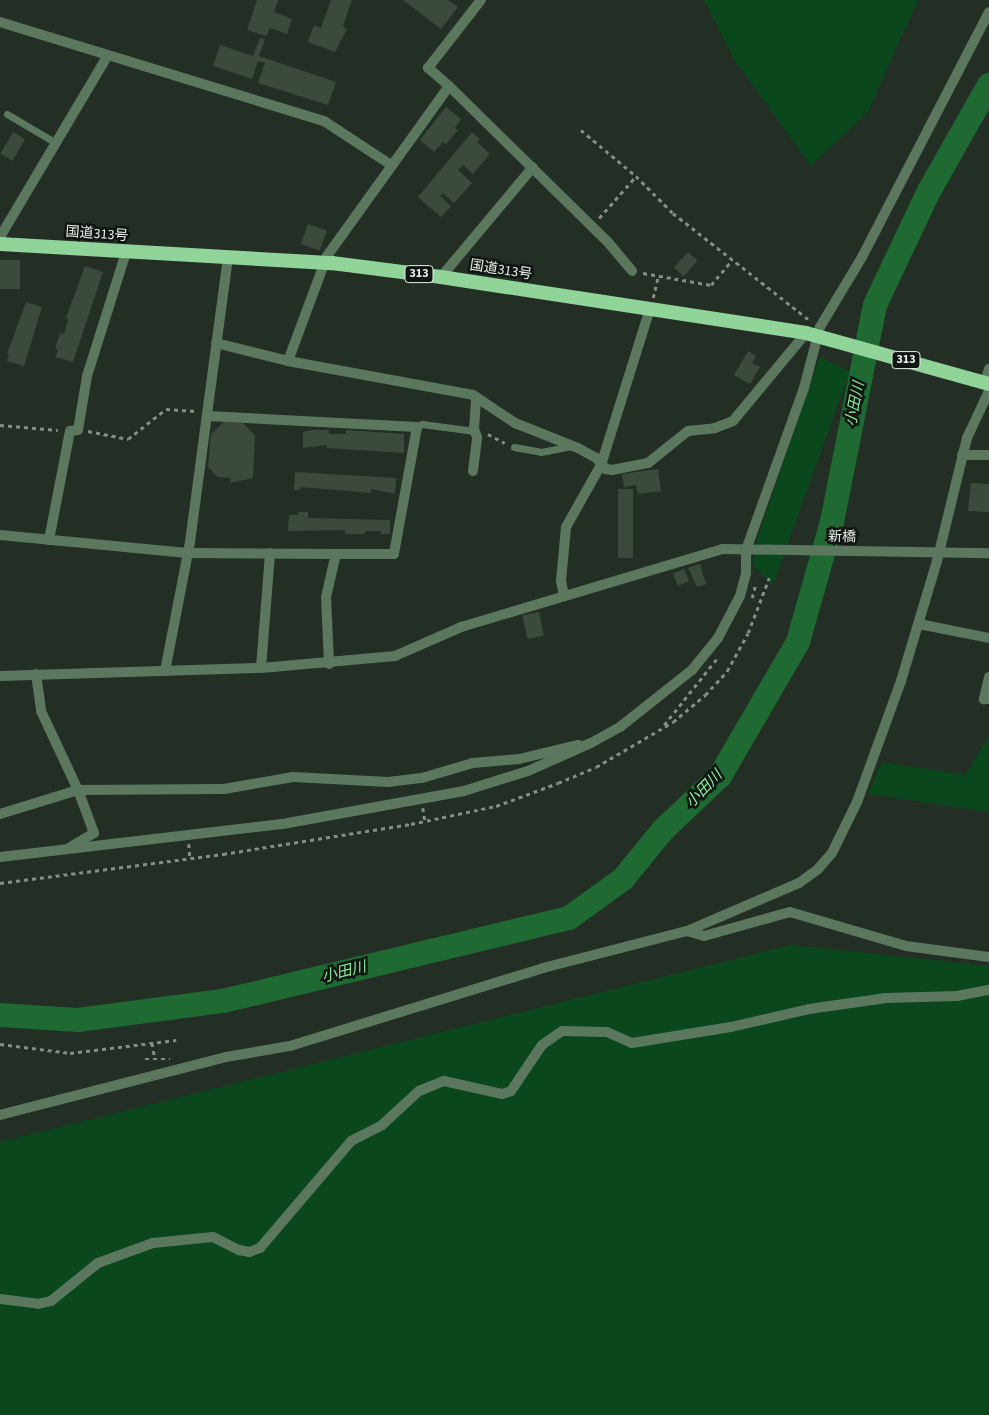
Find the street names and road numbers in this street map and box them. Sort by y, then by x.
street label: 国道313号 [65,223,129,245]
street label: 国道313号 [469,257,533,283]
road number: 313 [404,264,434,284]
road number: 313 [891,350,921,370]
street label: 新橋 [828,528,856,546]

